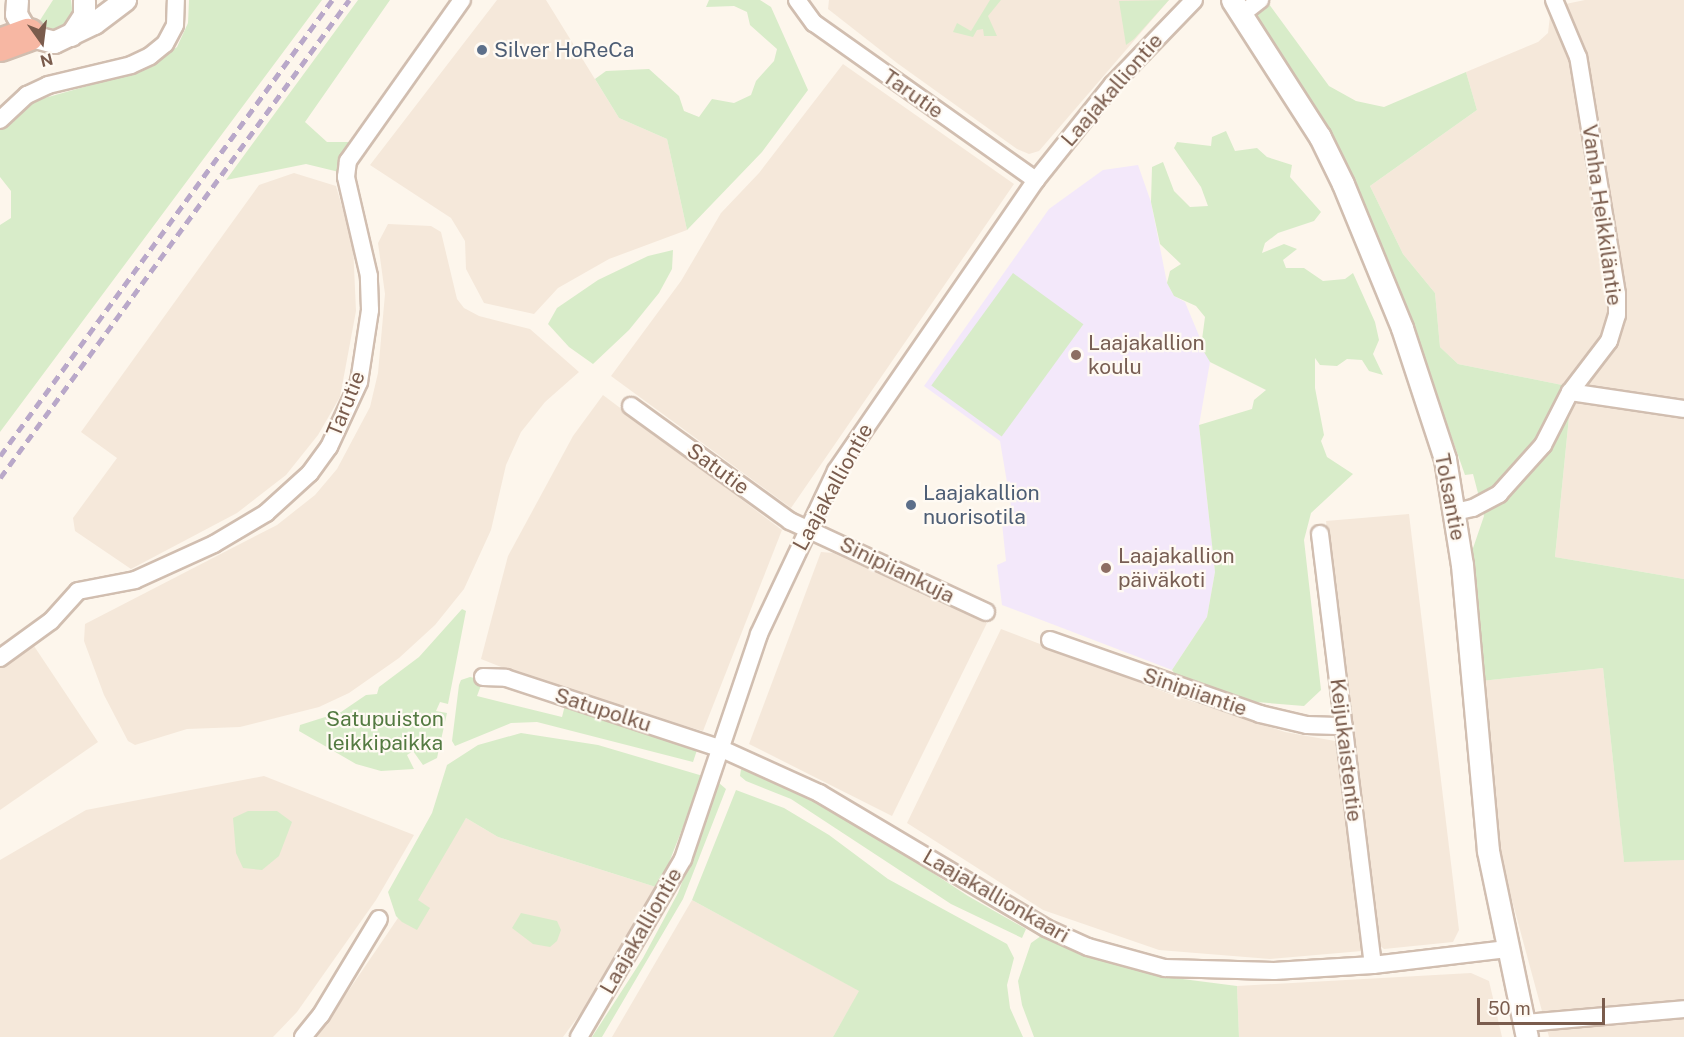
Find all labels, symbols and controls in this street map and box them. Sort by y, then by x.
north arrow [12,12,72,72]
street label: Laajakalliontie [1056,28,1168,152]
place label: Silver HoReCa [494,37,634,63]
marker: Silver HoReCa [475,43,489,57]
text: N [38,49,55,71]
street label: Tarutie [878,64,948,124]
street label: Vanha Heikkiläntie [1577,123,1627,307]
place label: Laajakallion koulu [1088,330,1205,380]
marker: Laajakallion koulu [1069,348,1083,362]
street label: Tarutie [321,368,371,440]
street label: Laajakalliontie [788,419,878,555]
street label: Satutie [682,438,754,500]
street label: Tolsantie [1429,451,1471,543]
place label: Laajakallion nuorisotila [923,480,1040,530]
marker: Laajakallion nuorisotila [904,498,918,512]
street label: Sinipiiankuja [836,531,958,609]
place label: Laajakallion päiväkoti [1118,543,1235,593]
marker: Laajakallion päiväkoti [1099,561,1113,575]
street label: Sinipiiantie [1140,662,1250,722]
street label: Keijukaistentie [1325,677,1367,823]
street label: Satupolku [552,683,654,737]
park label: Satupuiston leikkipaikka [326,706,444,756]
street label: Laajakallionkaari [918,844,1074,948]
street label: Laajakalliontie [595,863,687,999]
scale bar [1480,986,1608,1024]
text: 50 m [1488,998,1531,1019]

